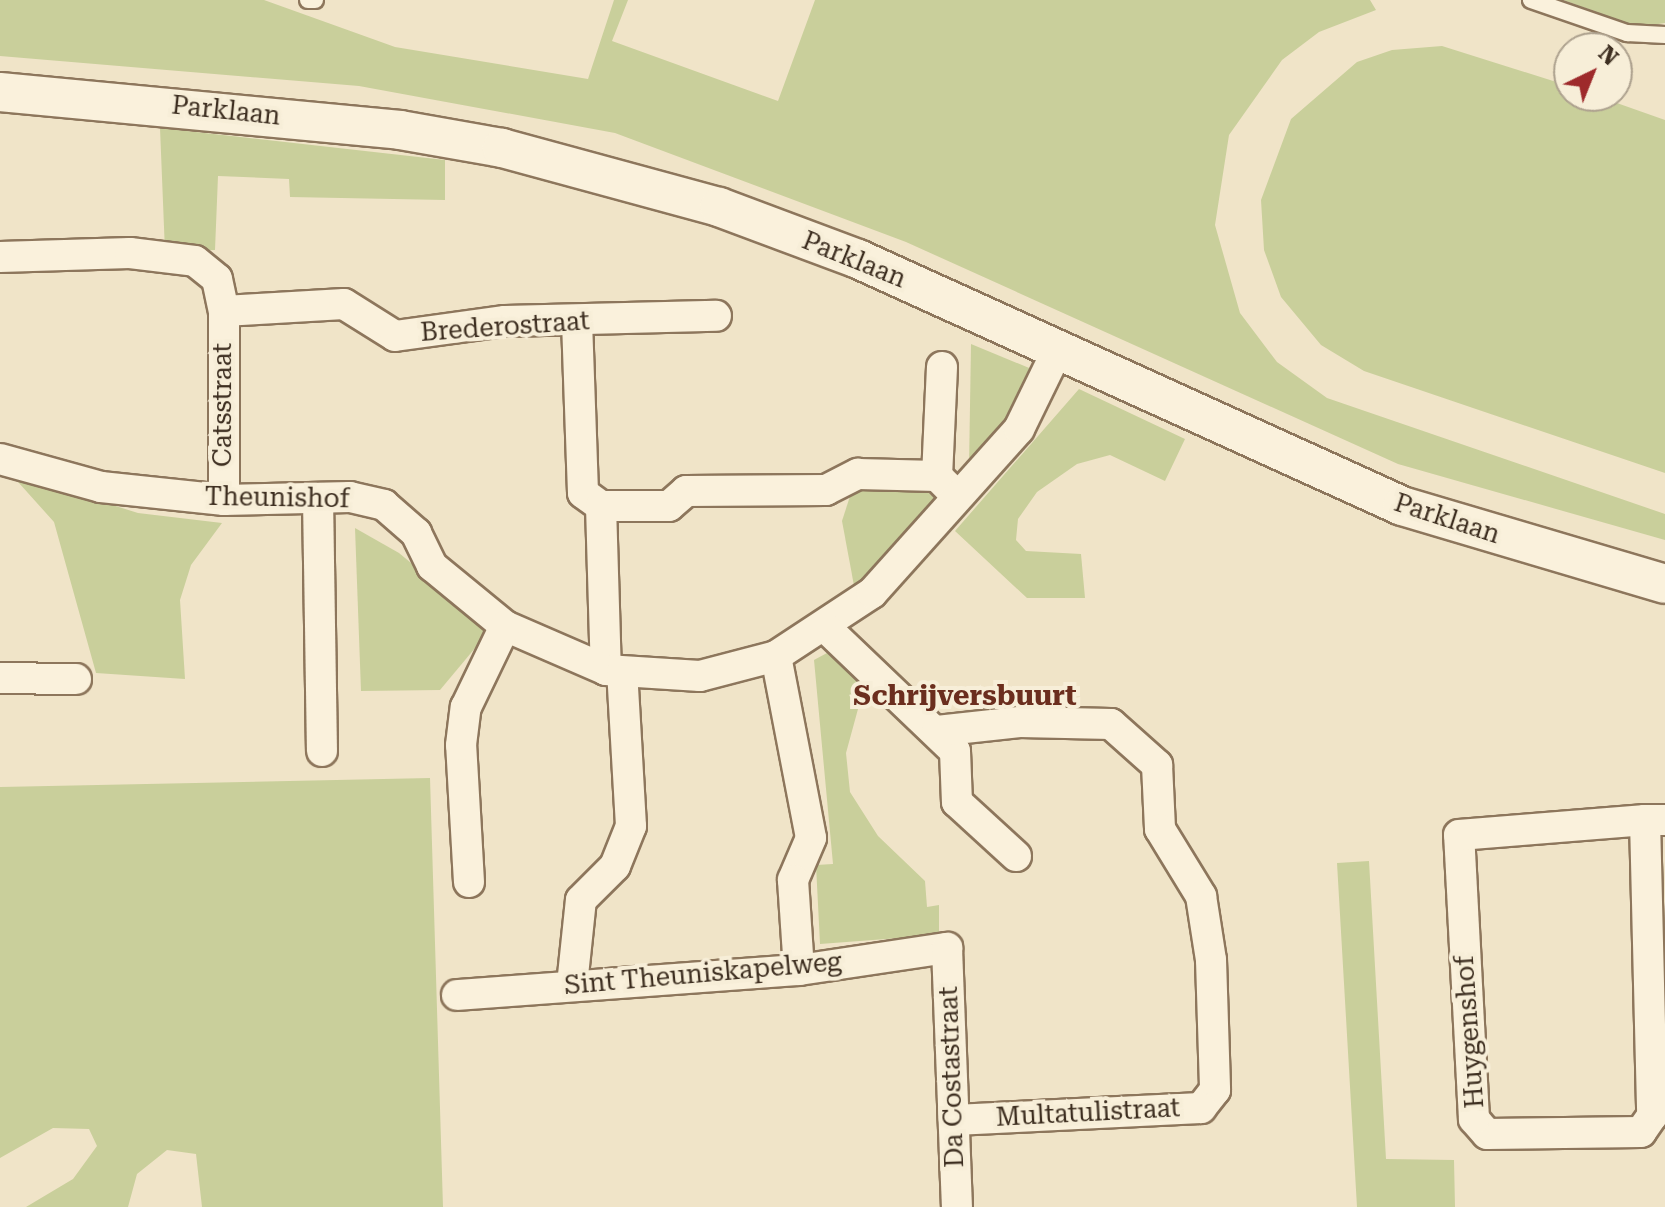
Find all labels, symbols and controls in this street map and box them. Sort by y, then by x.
north arrow [1553,32,1633,112]
text: N [1594,41,1623,70]
street label: Parklaan [170,90,282,132]
street label: Parklaan [797,225,911,295]
street label: Brederostraat [419,306,591,348]
street label: Catsstraat [207,343,239,467]
street label: Theunishof [204,481,350,515]
street label: Parklaan [1390,487,1504,551]
district label: Schrijversbuurt [853,679,1077,713]
street label: Sint Theuniskapelweg [563,946,843,1002]
street label: Huygenshof [1449,955,1491,1109]
street label: Da Costastraat [933,986,971,1168]
street label: Multatulistraat [995,1093,1181,1133]

